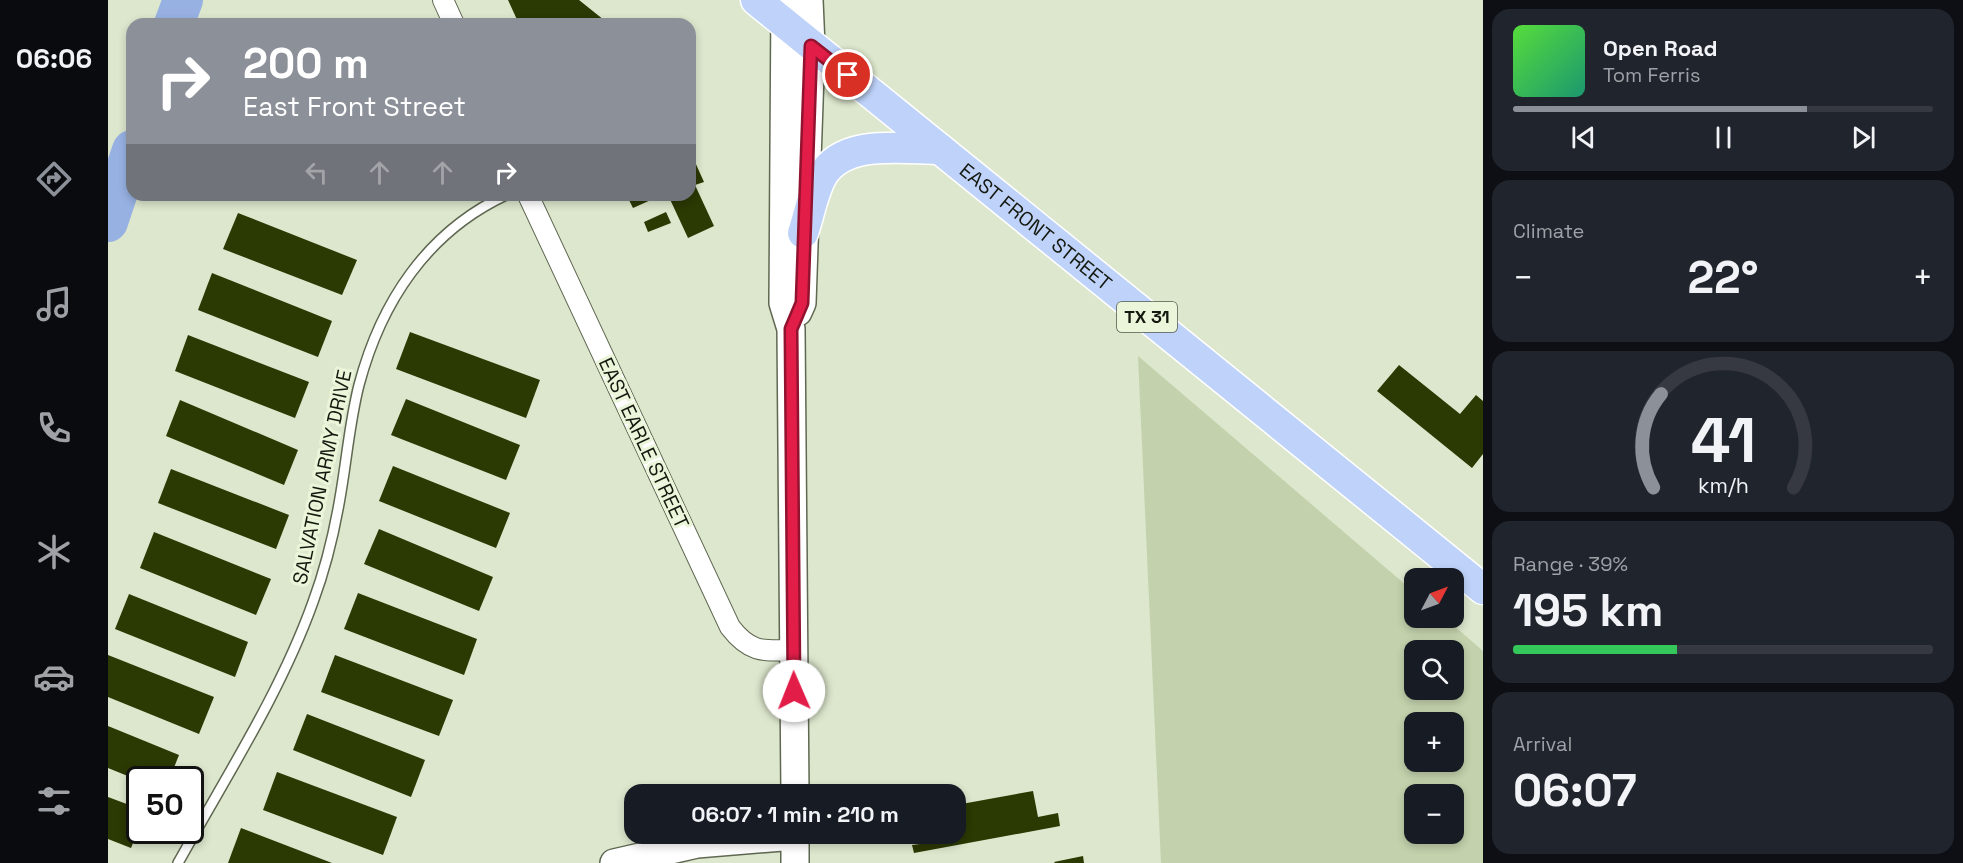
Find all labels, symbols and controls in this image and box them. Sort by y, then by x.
text: Open Road [1603,34,1718,62]
text: 200 m [243,37,369,90]
text: 06:06 [16,41,92,76]
icon: right [144,42,222,120]
pin [822,49,873,100]
icon: arrive [831,58,864,91]
text: Tom Ferris [1603,62,1701,88]
text: East Front Street [243,89,466,124]
icon: previous [1567,121,1600,154]
icon: pause [1707,121,1740,154]
icon: next [1847,121,1880,154]
icon: left [300,156,333,189]
icon: ahead [363,156,396,189]
icon: ahead [426,156,459,189]
icon: right [489,156,522,189]
street label: EAST FRONT STREET [954,157,1117,296]
icon: directions [33,158,75,200]
text: Climate [1513,218,1584,244]
text: 22° [1687,249,1759,306]
text: − [1513,257,1533,299]
text: + [1913,257,1933,299]
icon: music [33,283,75,325]
road number: TX 31 [1117,302,1177,332]
street label: EAST EARLE STREET [593,353,695,533]
street label: SALVATION ARMY DRIVE [287,367,357,587]
text: 41 [1690,402,1756,481]
icon: phone [33,407,75,449]
text: km/h [1697,473,1749,500]
icon: climate [33,531,75,573]
text: Range · 39% [1513,551,1628,577]
north arrow [1404,568,1464,628]
map controls [1404,568,1464,844]
text: 195 km [1513,582,1663,639]
button: search [1404,640,1464,700]
icon: car [33,656,75,698]
position arrow [762,659,826,723]
button: + [1404,712,1464,772]
text: Arrival [1513,731,1572,757]
text: 06:07 [1513,762,1637,819]
speed limit sign: 50 [126,766,204,844]
icon: filters [33,780,75,822]
button: − [1404,784,1464,844]
text: 06:07 · 1 min · 210 m [691,800,899,828]

